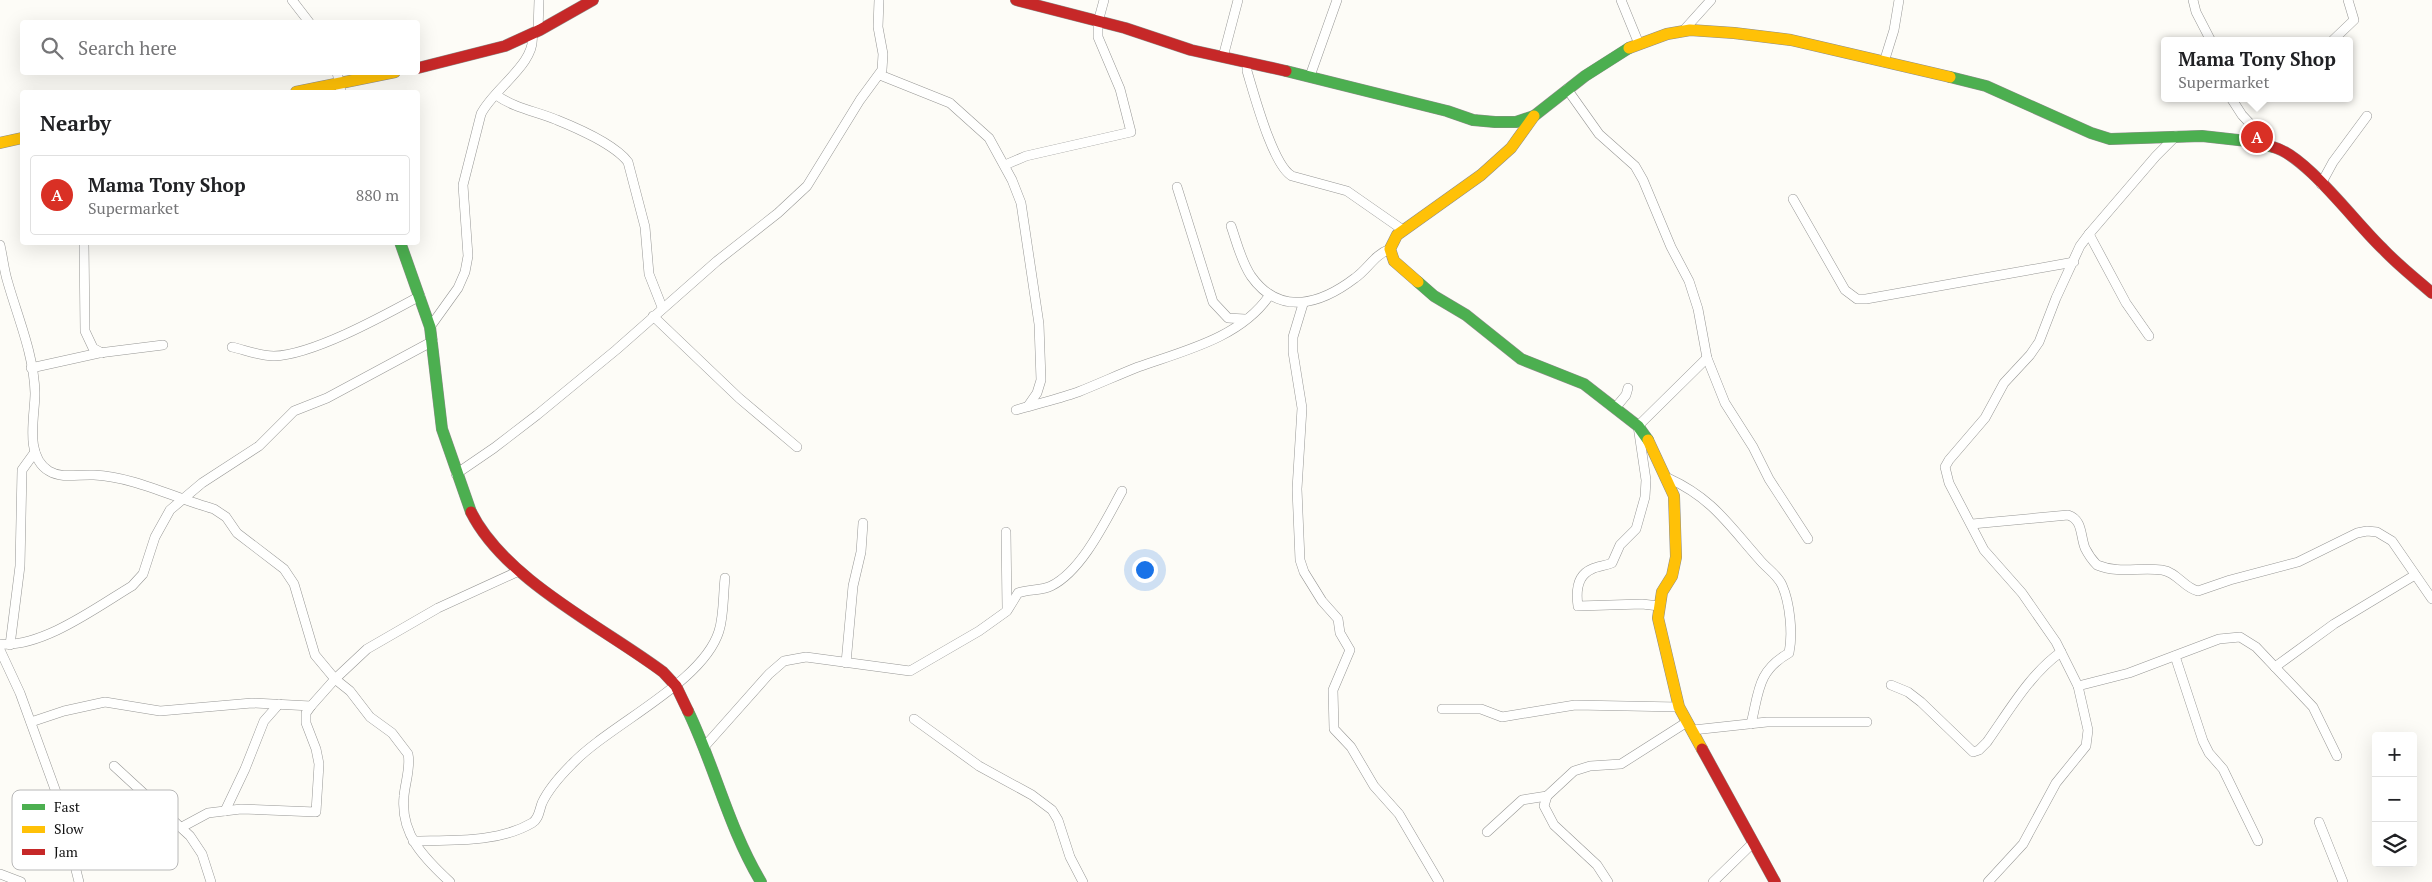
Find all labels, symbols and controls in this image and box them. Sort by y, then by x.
search box [20,20,420,75]
icon: search [38,34,66,62]
text: Search here [78,35,177,60]
popup [2161,37,2353,102]
text: Mama Tony Shop [2178,46,2336,71]
text: Supermarket [2178,71,2269,93]
text: Nearby [40,109,111,137]
pin: A [2241,118,2273,156]
text: Mama Tony Shop [88,172,245,197]
text: A [51,184,63,206]
text: 880 m [356,184,399,206]
text: Supermarket [88,197,179,219]
your location [1132,557,1158,583]
map controls [2372,732,2417,867]
button: + [2372,732,2417,777]
button: − [2372,777,2417,822]
legend [12,790,178,870]
text: Fast [54,797,81,816]
text: Slow [54,819,84,838]
button: layers [2372,822,2417,867]
text: Jam [54,842,78,861]

